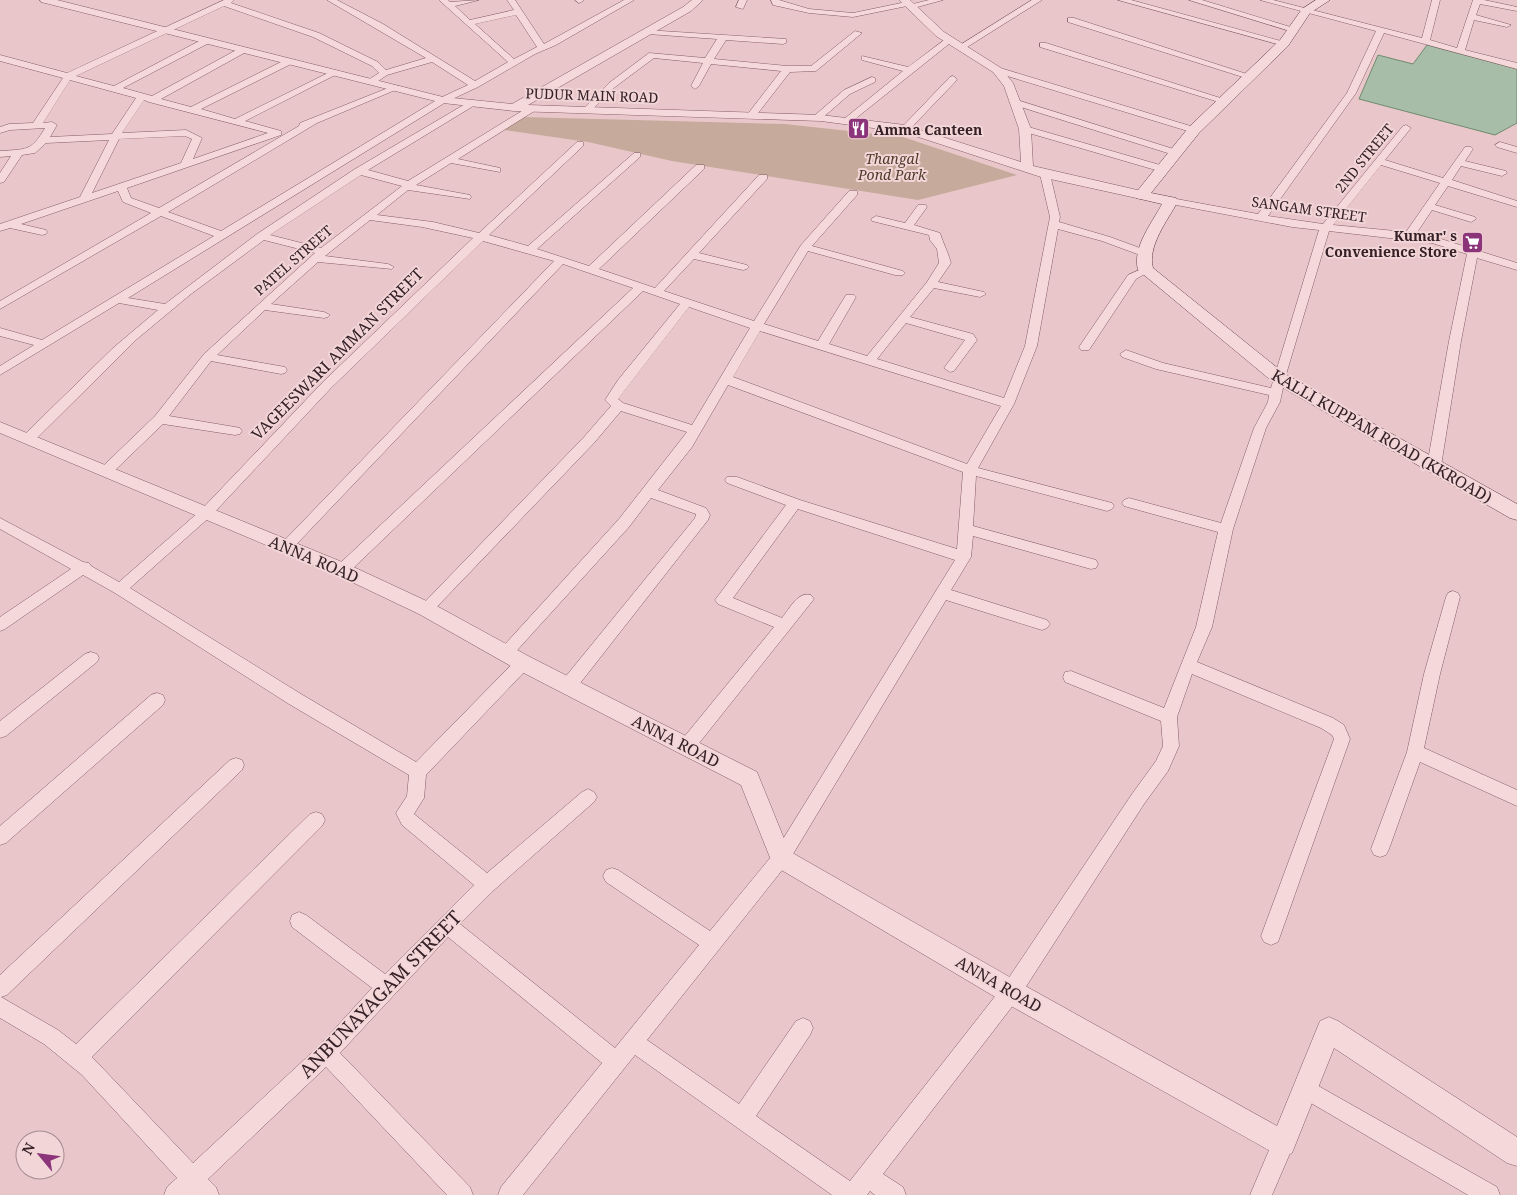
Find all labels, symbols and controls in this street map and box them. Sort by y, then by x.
street label: PUDUR MAIN ROAD [525,83,659,107]
restaurant icon: Amma Canteen [846,117,870,141]
street label: 2ND STREET [1330,119,1398,196]
place label: Amma Canteen [874,120,982,139]
park label: Thangal Pond Park [857,149,927,184]
street label: SANGAM STREET [1250,192,1368,227]
street label: PATEL STREET [250,221,336,299]
place label: Kumar' s Convenience Store [1325,226,1457,261]
supermarket icon: Kumar' s Convenience Store [1461,231,1485,255]
street label: VAGEESWARI AMMAN STREET [246,263,428,445]
street label: KALLI KUPPAM ROAD (KKROAD) [1268,364,1496,508]
street label: ANNA ROAD [266,530,362,588]
street label: ANNA ROAD [628,709,724,773]
street label: ANBUNAYAGAM STREET [293,904,467,1083]
street label: ANNA ROAD [952,951,1046,1017]
north arrow [15,1130,65,1180]
text: N [17,1139,39,1158]

